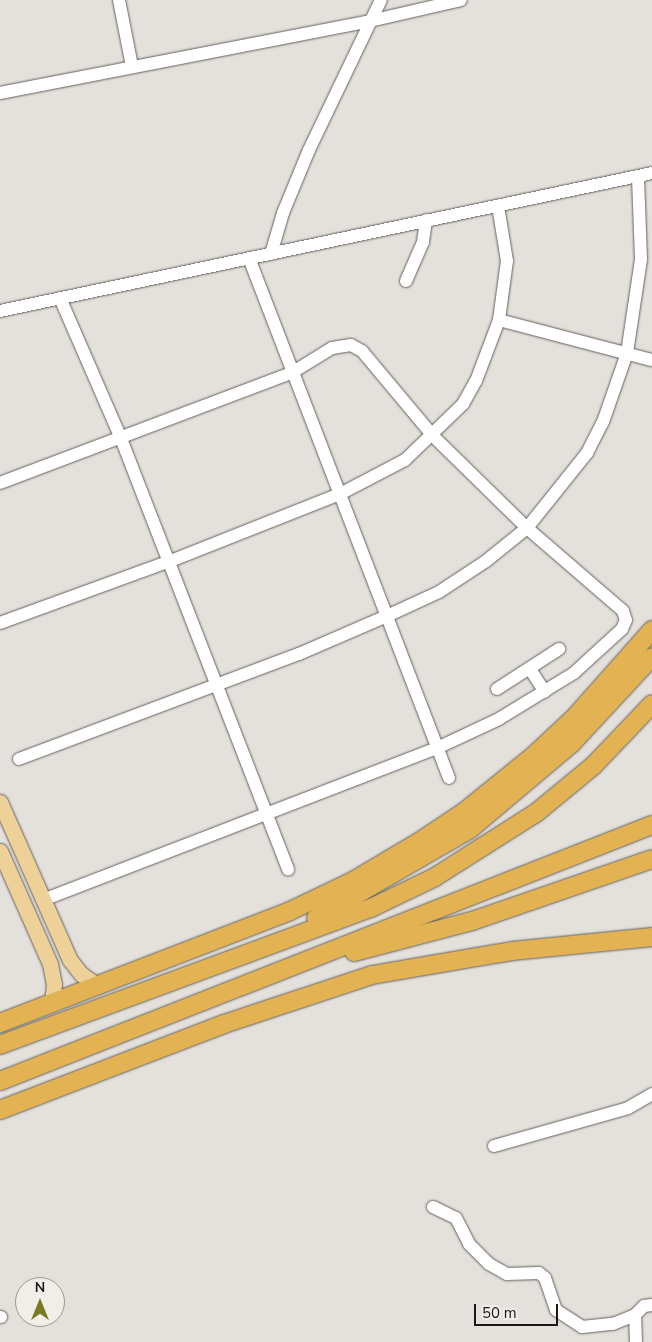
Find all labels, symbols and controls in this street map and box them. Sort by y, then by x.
north arrow [15,1277,65,1327]
text: N [35,1278,45,1297]
scale bar [477,1294,561,1326]
text: 50 m [482,1303,517,1323]

